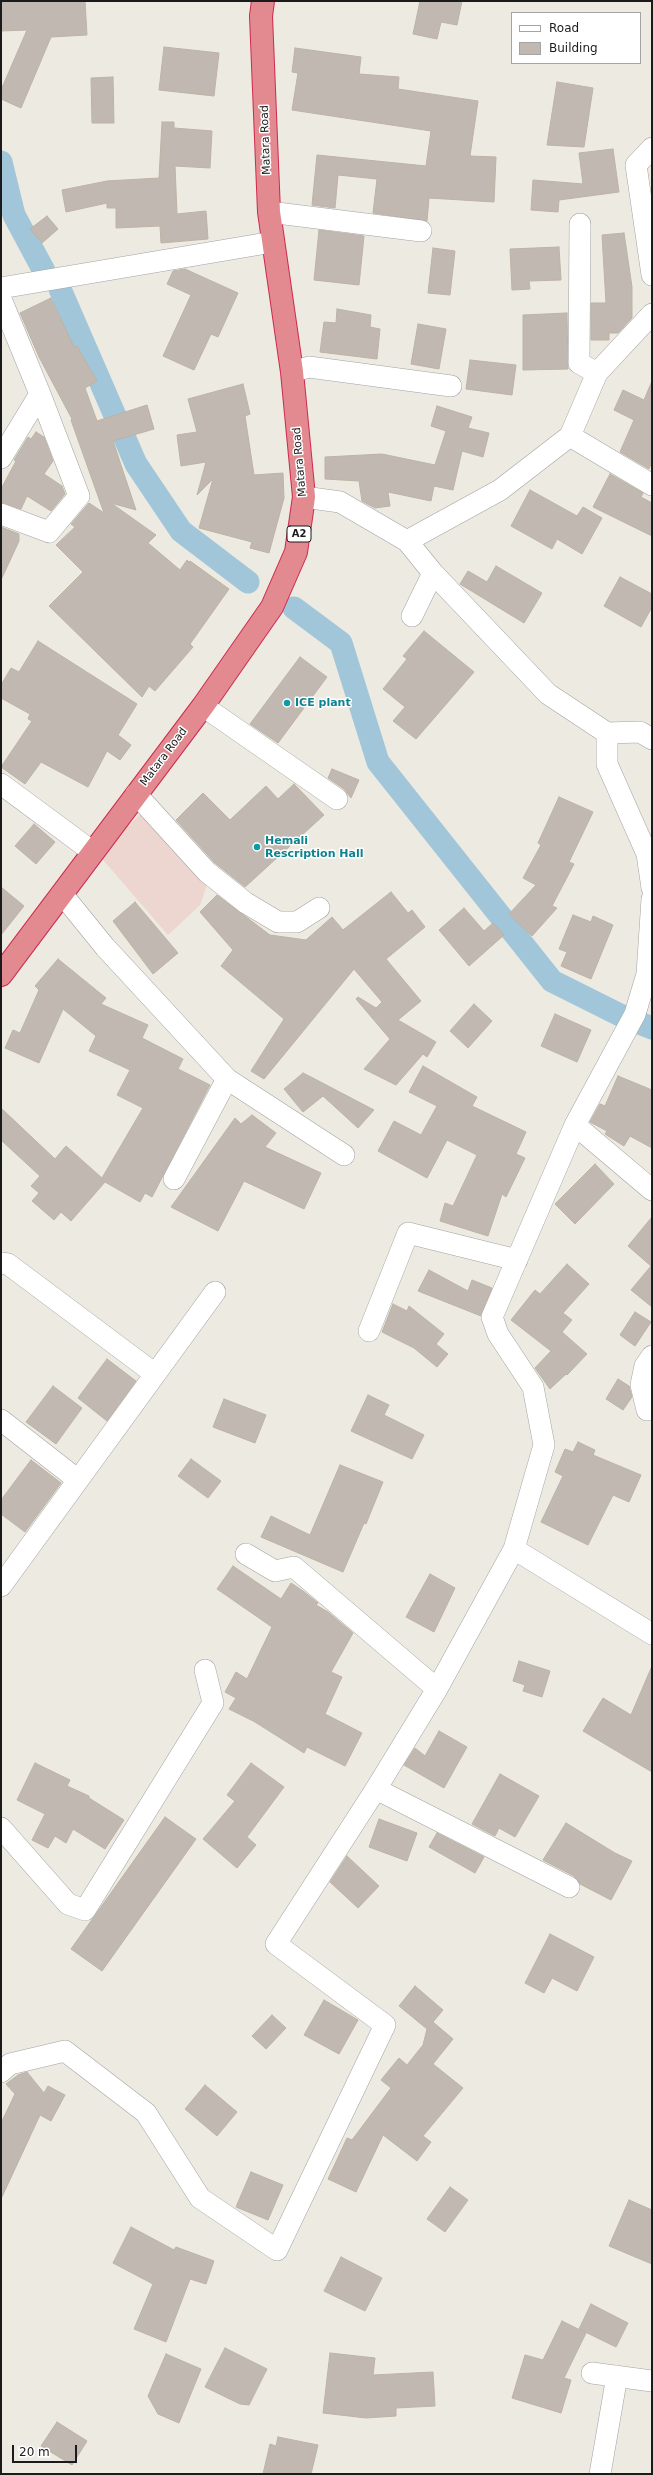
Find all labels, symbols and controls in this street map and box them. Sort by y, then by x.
legend [511,12,641,64]
text: Road [549,21,579,35]
text: Building [549,41,598,55]
street label: Matara Road [258,105,274,175]
street label: Matara Road [290,427,310,497]
road number: A2 [287,526,311,542]
place label: ICE plant [295,696,351,710]
marker: ICE plant [282,698,292,708]
street label: Matara Road [138,725,190,789]
place label: Hemali Rescription Hall [265,834,363,860]
marker: Hemali Rescription Hall [252,842,262,852]
scale bar [14,2437,79,2463]
text: 20 m [19,2445,50,2459]

